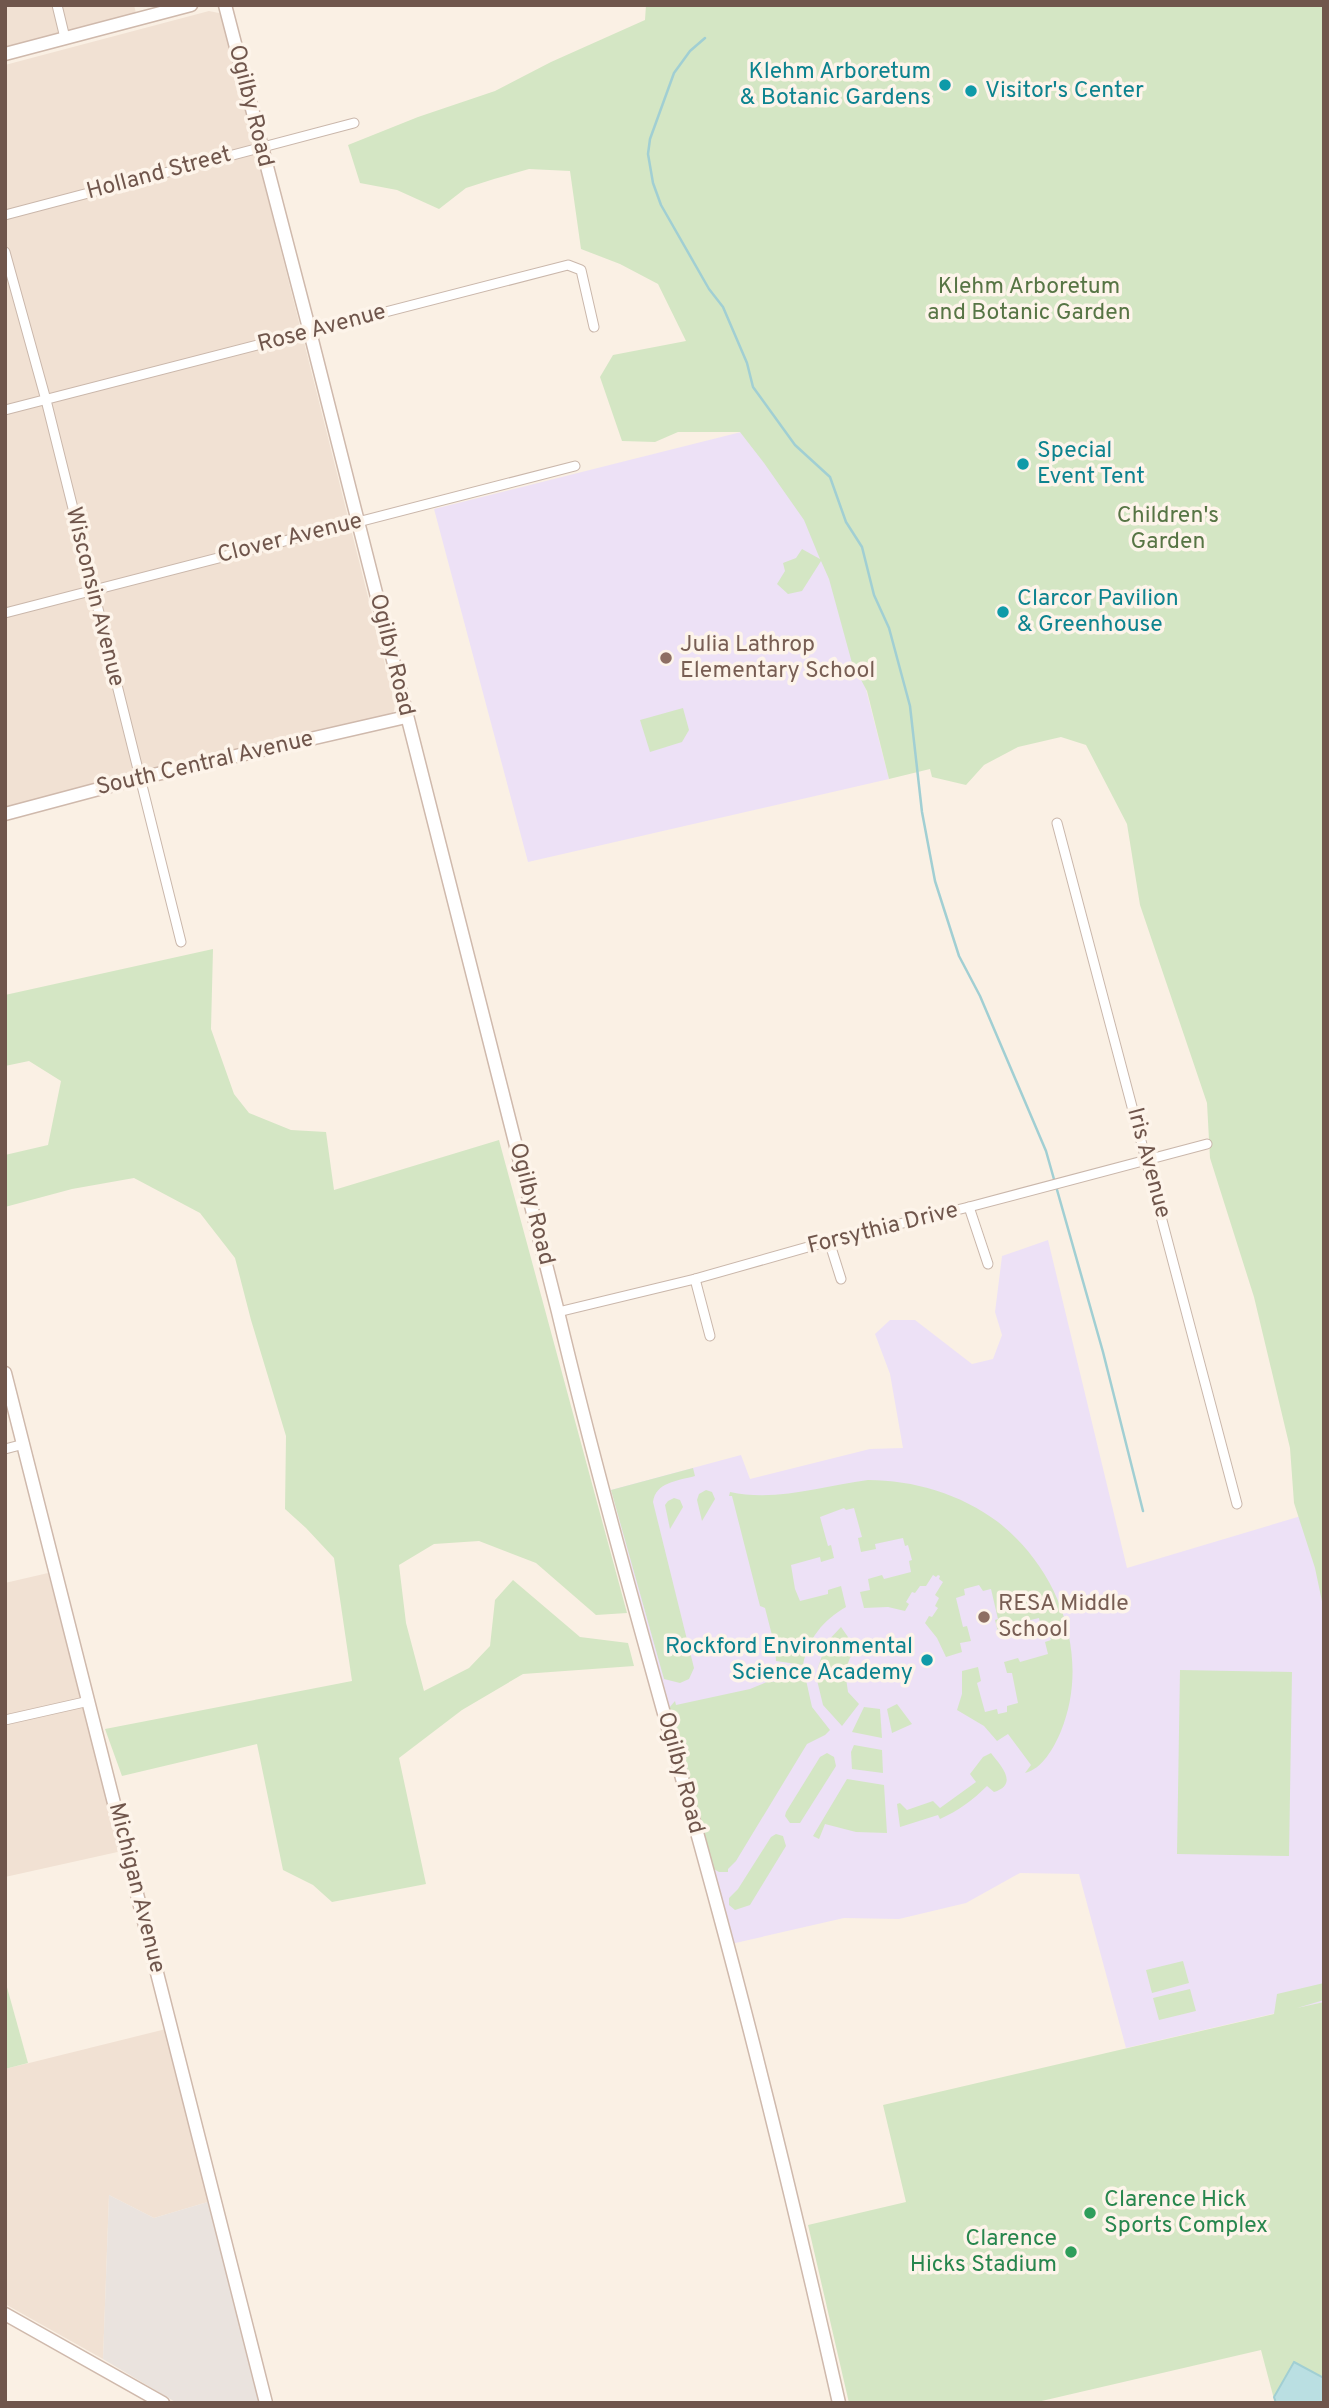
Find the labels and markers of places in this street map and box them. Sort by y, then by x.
place label: Klehm Arboretum & Botanic Gardens [740,58,931,113]
marker: Klehm Arboretum & Botanic Gardens [937,77,953,93]
place label: Visitor's Center [985,77,1144,106]
marker: Visitor's Center [963,83,979,99]
place label: Special Event Tent [1037,437,1145,492]
marker: Special Event Tent [1015,456,1031,472]
place label: Clarcor Pavilion & Greenhouse [1017,585,1179,640]
marker: Clarcor Pavilion & Greenhouse [995,604,1011,620]
place label: Julia Lathrop Elementary School [680,631,875,686]
marker: Julia Lathrop Elementary School [658,650,674,666]
place label: RESA Middle School [998,1590,1129,1645]
marker: RESA Middle School [976,1609,992,1625]
place label: Rockford Environmental Science Academy [665,1633,913,1688]
marker: Rockford Environmental Science Academy [919,1652,935,1668]
place label: Clarence Hick Sports Complex [1104,2186,1268,2241]
marker: Clarence Hick Sports Complex [1082,2205,1098,2221]
place label: Clarence Hicks Stadium [910,2225,1057,2280]
marker: Clarence Hicks Stadium [1063,2244,1079,2260]

